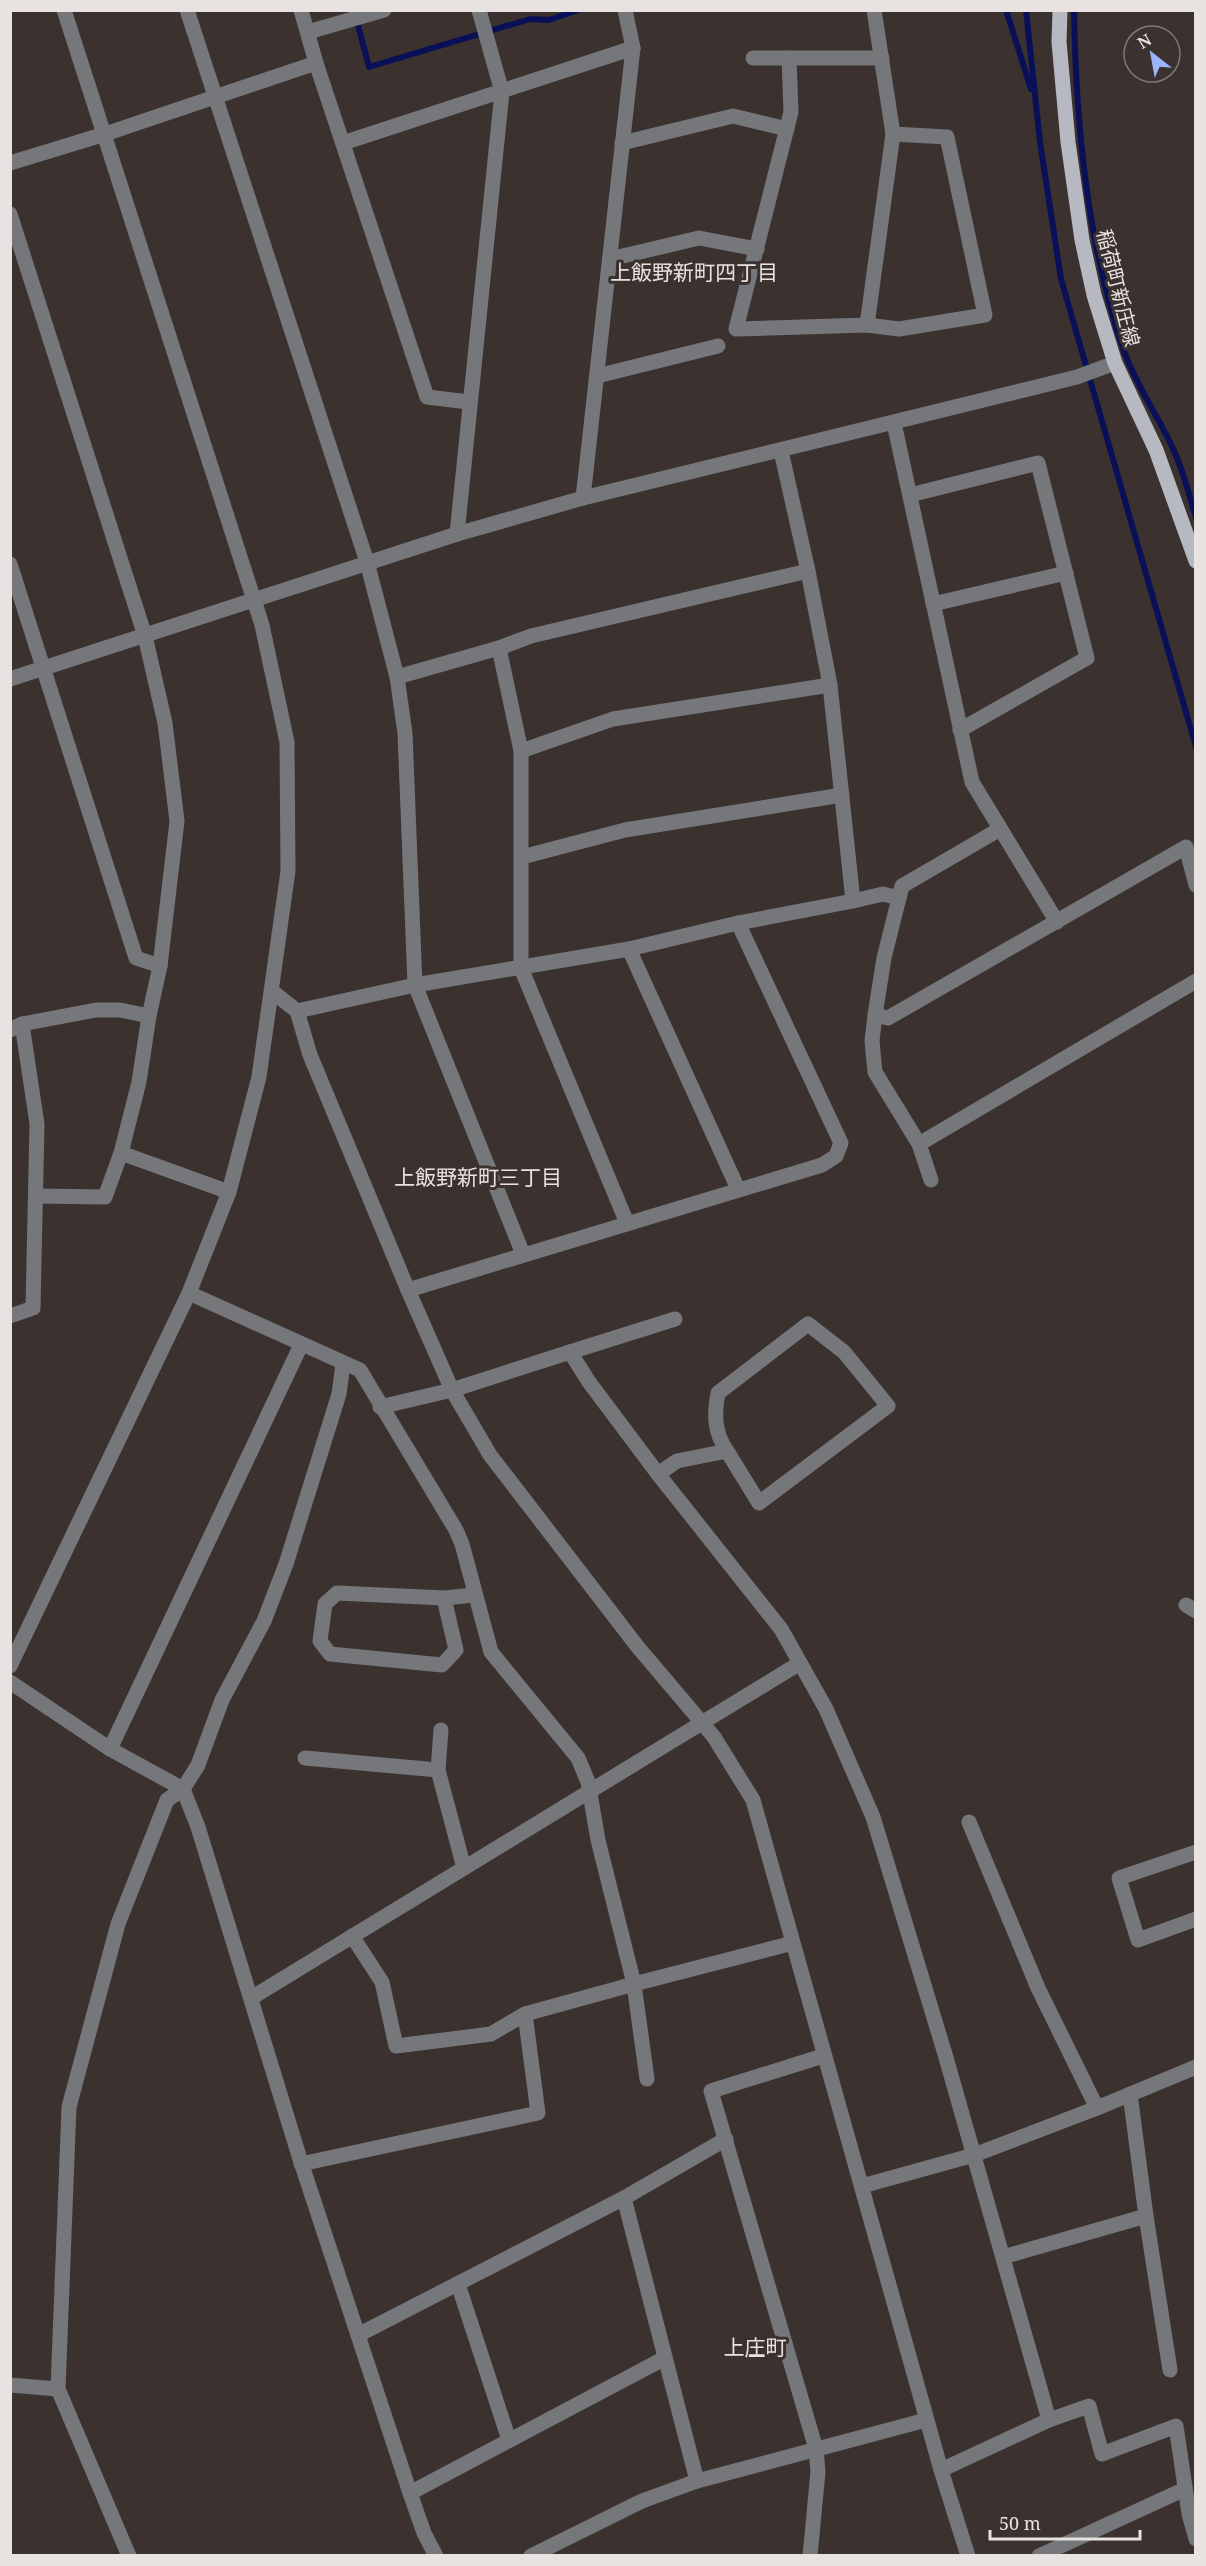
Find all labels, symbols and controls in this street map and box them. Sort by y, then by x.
north arrow [1122,24,1182,84]
text: N [1133,28,1156,54]
street label: 稲荷町新庄線 [1091,226,1146,349]
district label: 上飯野新町四丁目 [610,258,778,286]
district label: 上飯野新町三丁目 [394,1163,562,1191]
district label: 上庄町 [724,2333,787,2361]
scale bar [990,2503,1140,2541]
text: 50 m [999,2511,1041,2535]

